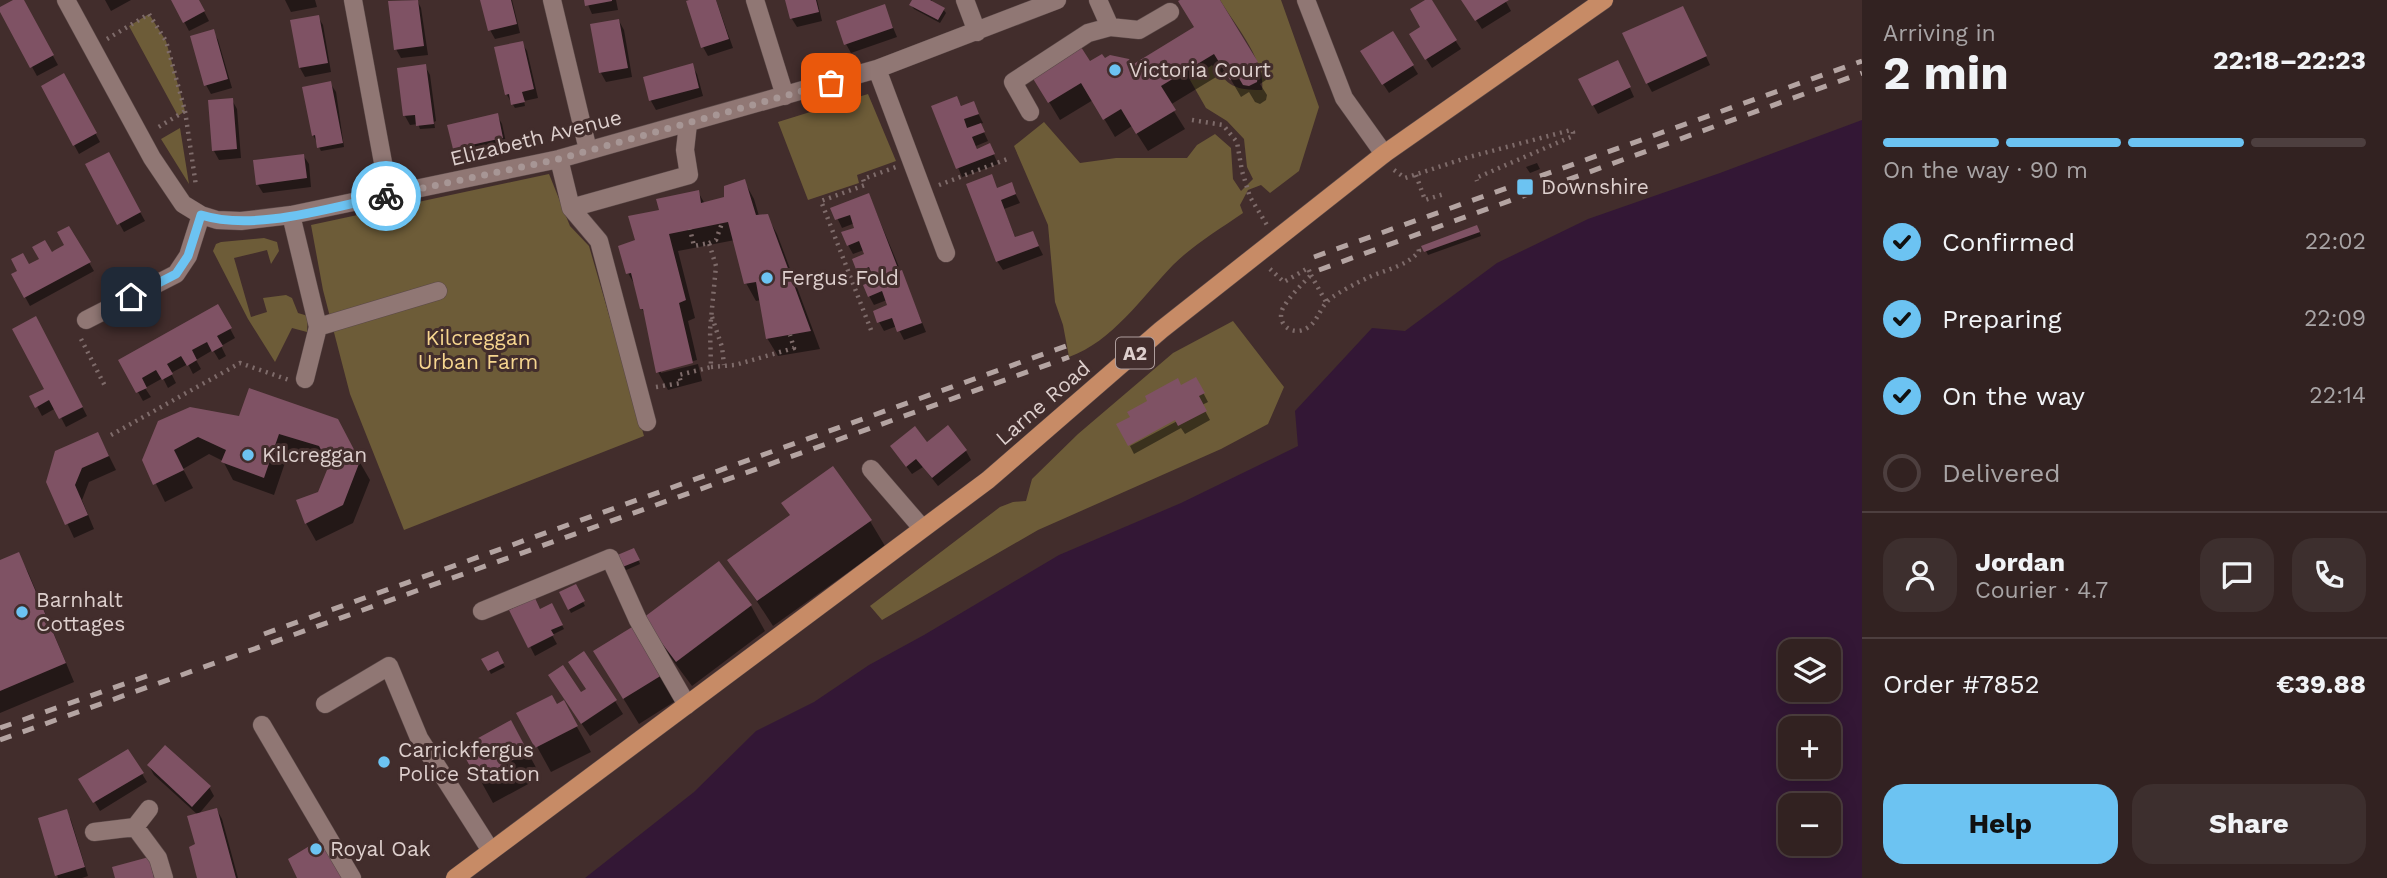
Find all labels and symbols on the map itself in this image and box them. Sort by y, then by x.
pin [801,53,861,113]
place label: Victoria Court [1129,57,1271,82]
marker: Victoria Court [1107,62,1123,78]
street label: Elizabeth Avenue [448,104,624,171]
courier [351,161,421,231]
place label: Downshire [1541,174,1649,199]
marker: Downshire [1515,177,1535,197]
place label: Fergus Fold [781,265,899,290]
pin [101,267,161,327]
marker: Fergus Fold [759,270,775,286]
park label: Kilcreggan Urban Farm [418,325,538,374]
road number: A2 [1116,338,1154,368]
street label: Larne Road [990,355,1095,450]
place label: Kilcreggan [262,442,367,467]
marker: Kilcreggan [240,447,256,463]
place label: Barnhalt Cottages [36,587,125,636]
marker: Barnhalt Cottages [14,604,30,620]
place label: Carrickfergus Police Station [398,737,540,786]
marker: Carrickfergus Police Station [376,754,392,770]
place label: Royal Oak [330,836,431,861]
marker: Royal Oak [308,841,324,857]

